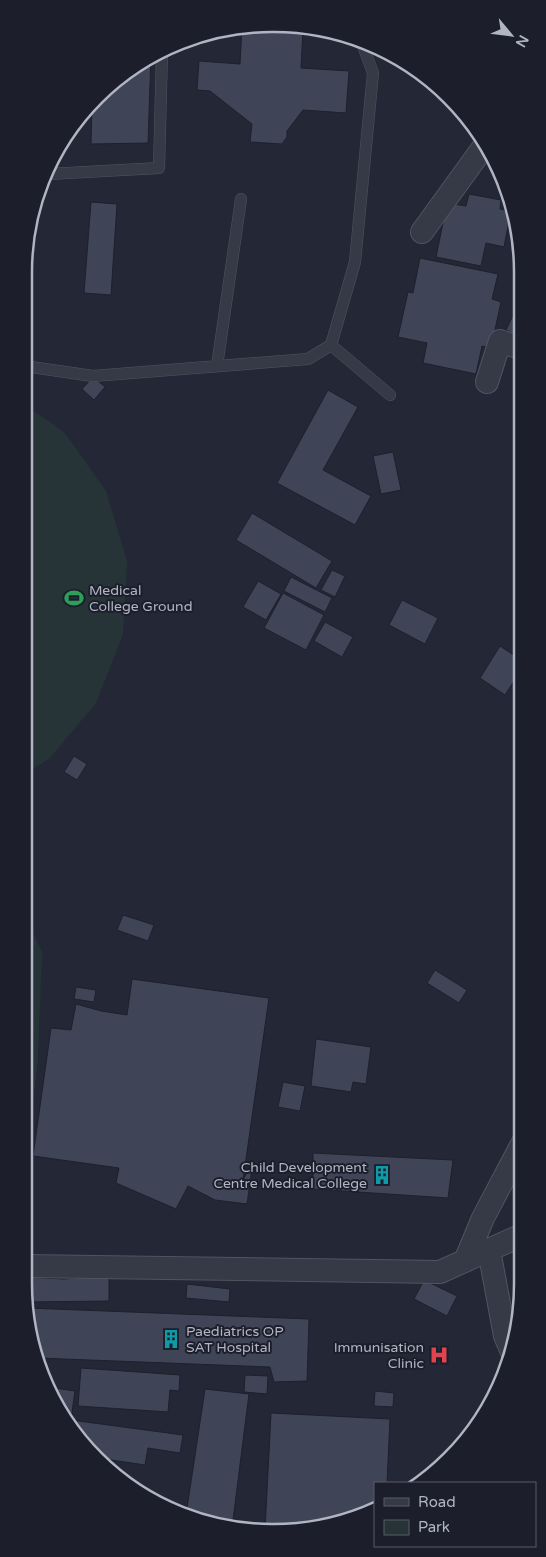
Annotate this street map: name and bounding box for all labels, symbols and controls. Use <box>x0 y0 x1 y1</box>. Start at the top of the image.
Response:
north arrow <box>486 10 536 60</box>
text: N <box>512 32 532 50</box>
place label: Medical College Ground <box>89 582 192 615</box>
sports icon: Medical College Ground <box>63 587 85 609</box>
place label: Child Development Centre Medical College <box>213 1159 368 1192</box>
building icon: Child Development Centre Medical College <box>371 1164 393 1186</box>
place label: Paediatrics OP SAT Hospital <box>186 1323 284 1356</box>
building icon: Paediatrics OP SAT Hospital <box>160 1328 182 1350</box>
place label: Immunisation Clinic <box>334 1339 424 1372</box>
hospital icon: Immunisation Clinic <box>428 1344 450 1366</box>
legend <box>374 1482 536 1547</box>
text: Road <box>418 1493 456 1511</box>
text: Park <box>418 1518 450 1536</box>

